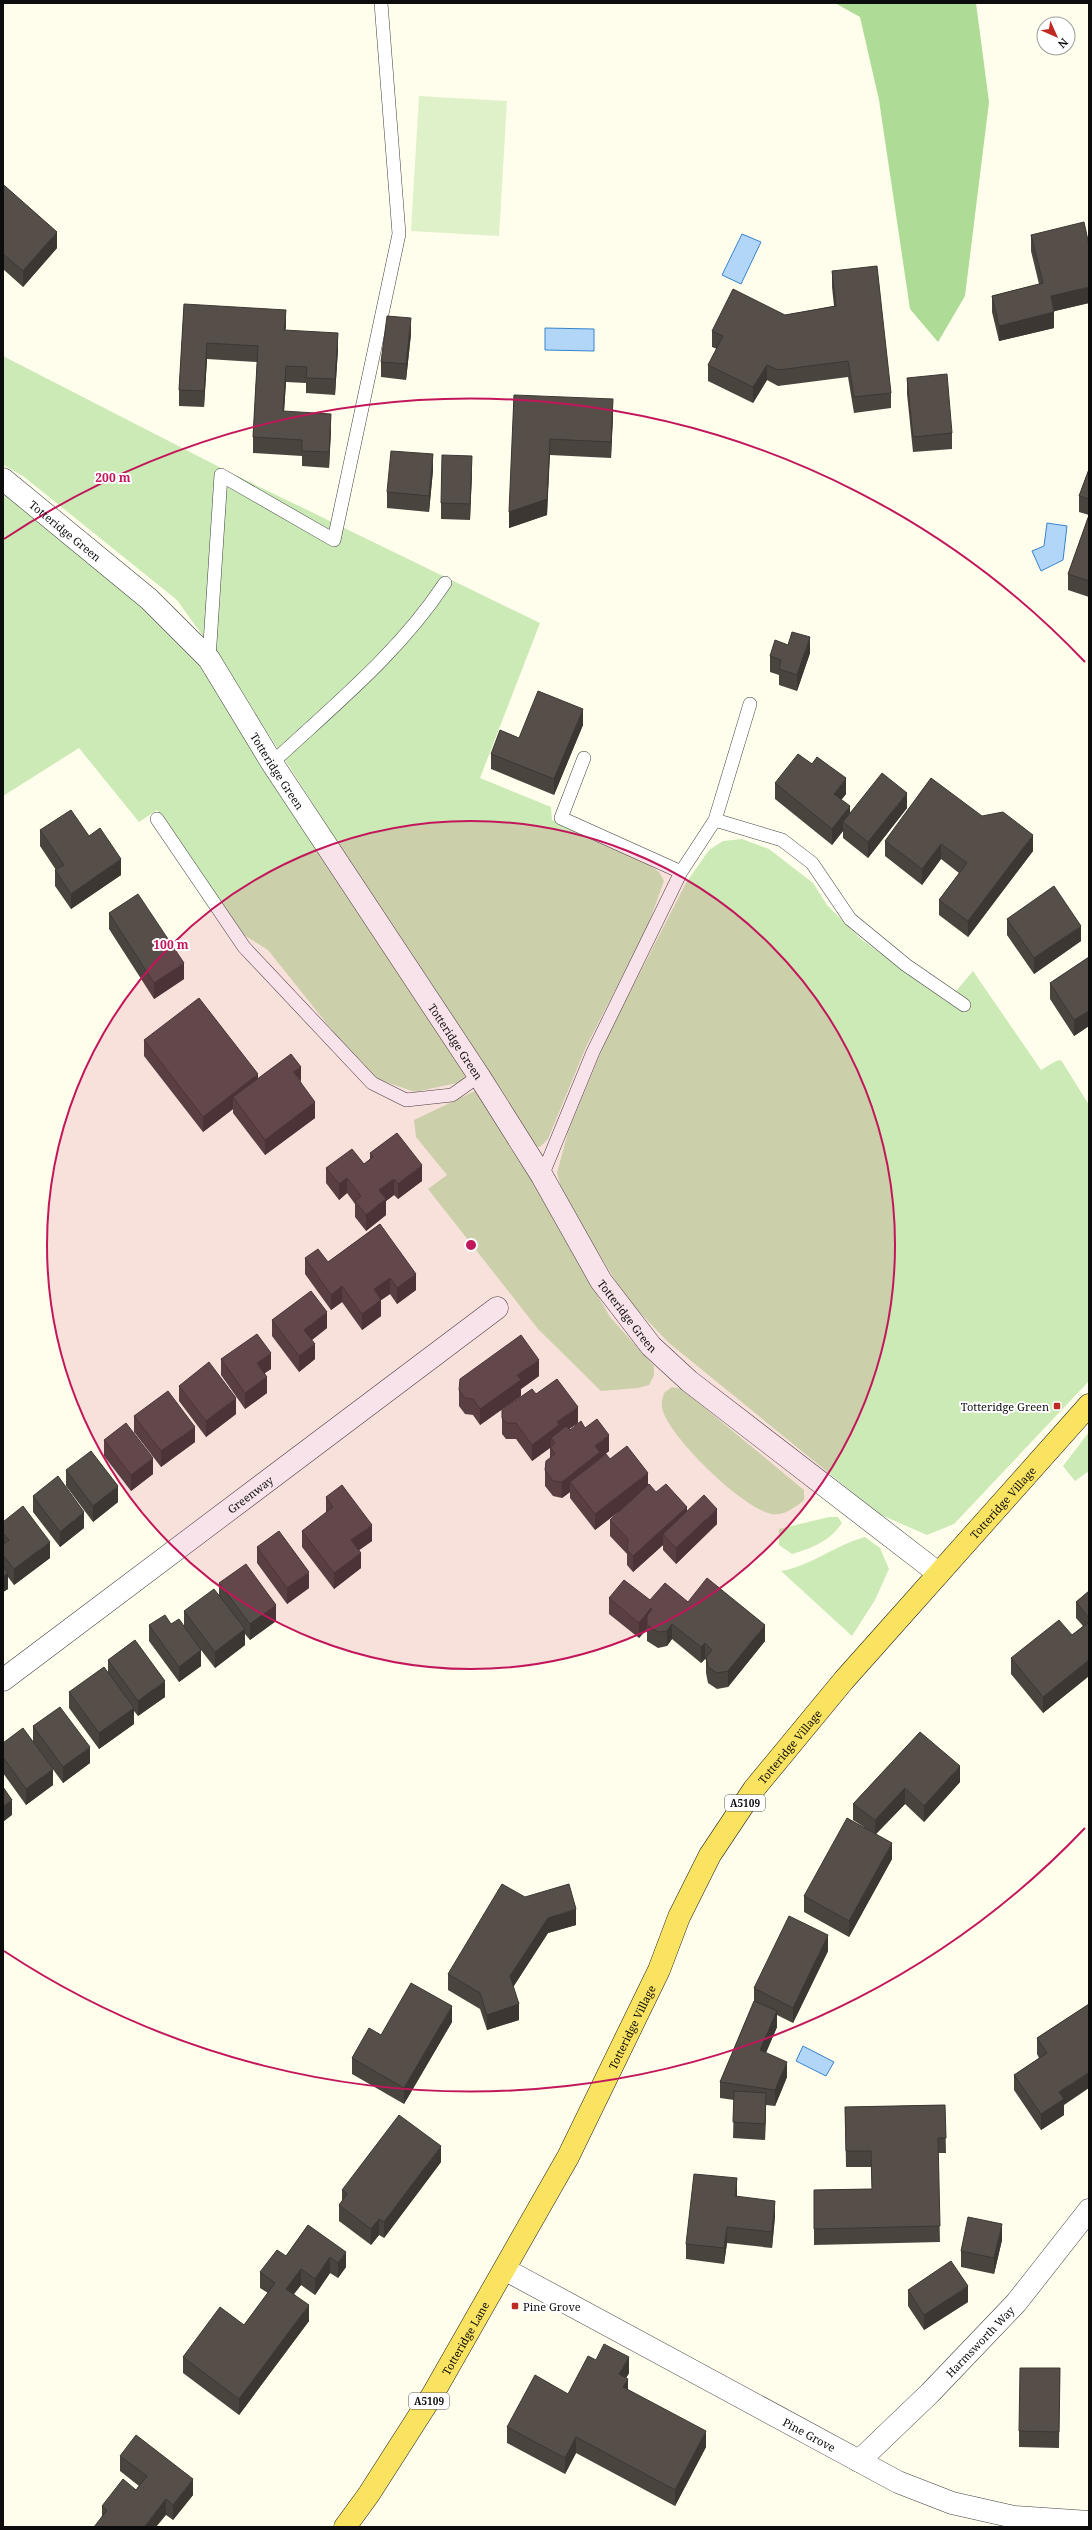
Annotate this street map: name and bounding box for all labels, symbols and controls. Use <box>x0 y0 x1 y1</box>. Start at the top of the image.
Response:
north arrow <box>1036 16 1076 56</box>
text: N <box>1055 35 1072 52</box>
text: 200 m <box>95 469 131 486</box>
street label: Totteridge Green <box>27 497 104 564</box>
street label: Totteridge Green <box>248 730 308 812</box>
text: 100 m <box>153 936 189 953</box>
street label: Totteridge Green <box>425 1000 487 1082</box>
centre of rings <box>464 1238 478 1252</box>
street label: Totteridge Green <box>595 1276 660 1355</box>
place label: Totteridge Green <box>961 1399 1049 1414</box>
marker: Totteridge Green <box>1052 1401 1062 1411</box>
street label: Totteridge Village <box>966 1463 1039 1542</box>
street label: Greenway <box>224 1472 276 1516</box>
street label: Totteridge Village <box>754 1706 825 1787</box>
road number: A5109 <box>725 1795 765 1811</box>
street label: Totteridge Village <box>604 1982 658 2072</box>
street label: Totteridge Lane <box>438 2298 492 2378</box>
place label: Pine Grove <box>523 2299 581 2314</box>
marker: Pine Grove <box>510 2301 520 2311</box>
street label: Harmsworth Way <box>942 2302 1018 2380</box>
road number: A5109 <box>409 2393 449 2409</box>
street label: Pine Grove <box>781 2414 839 2454</box>

